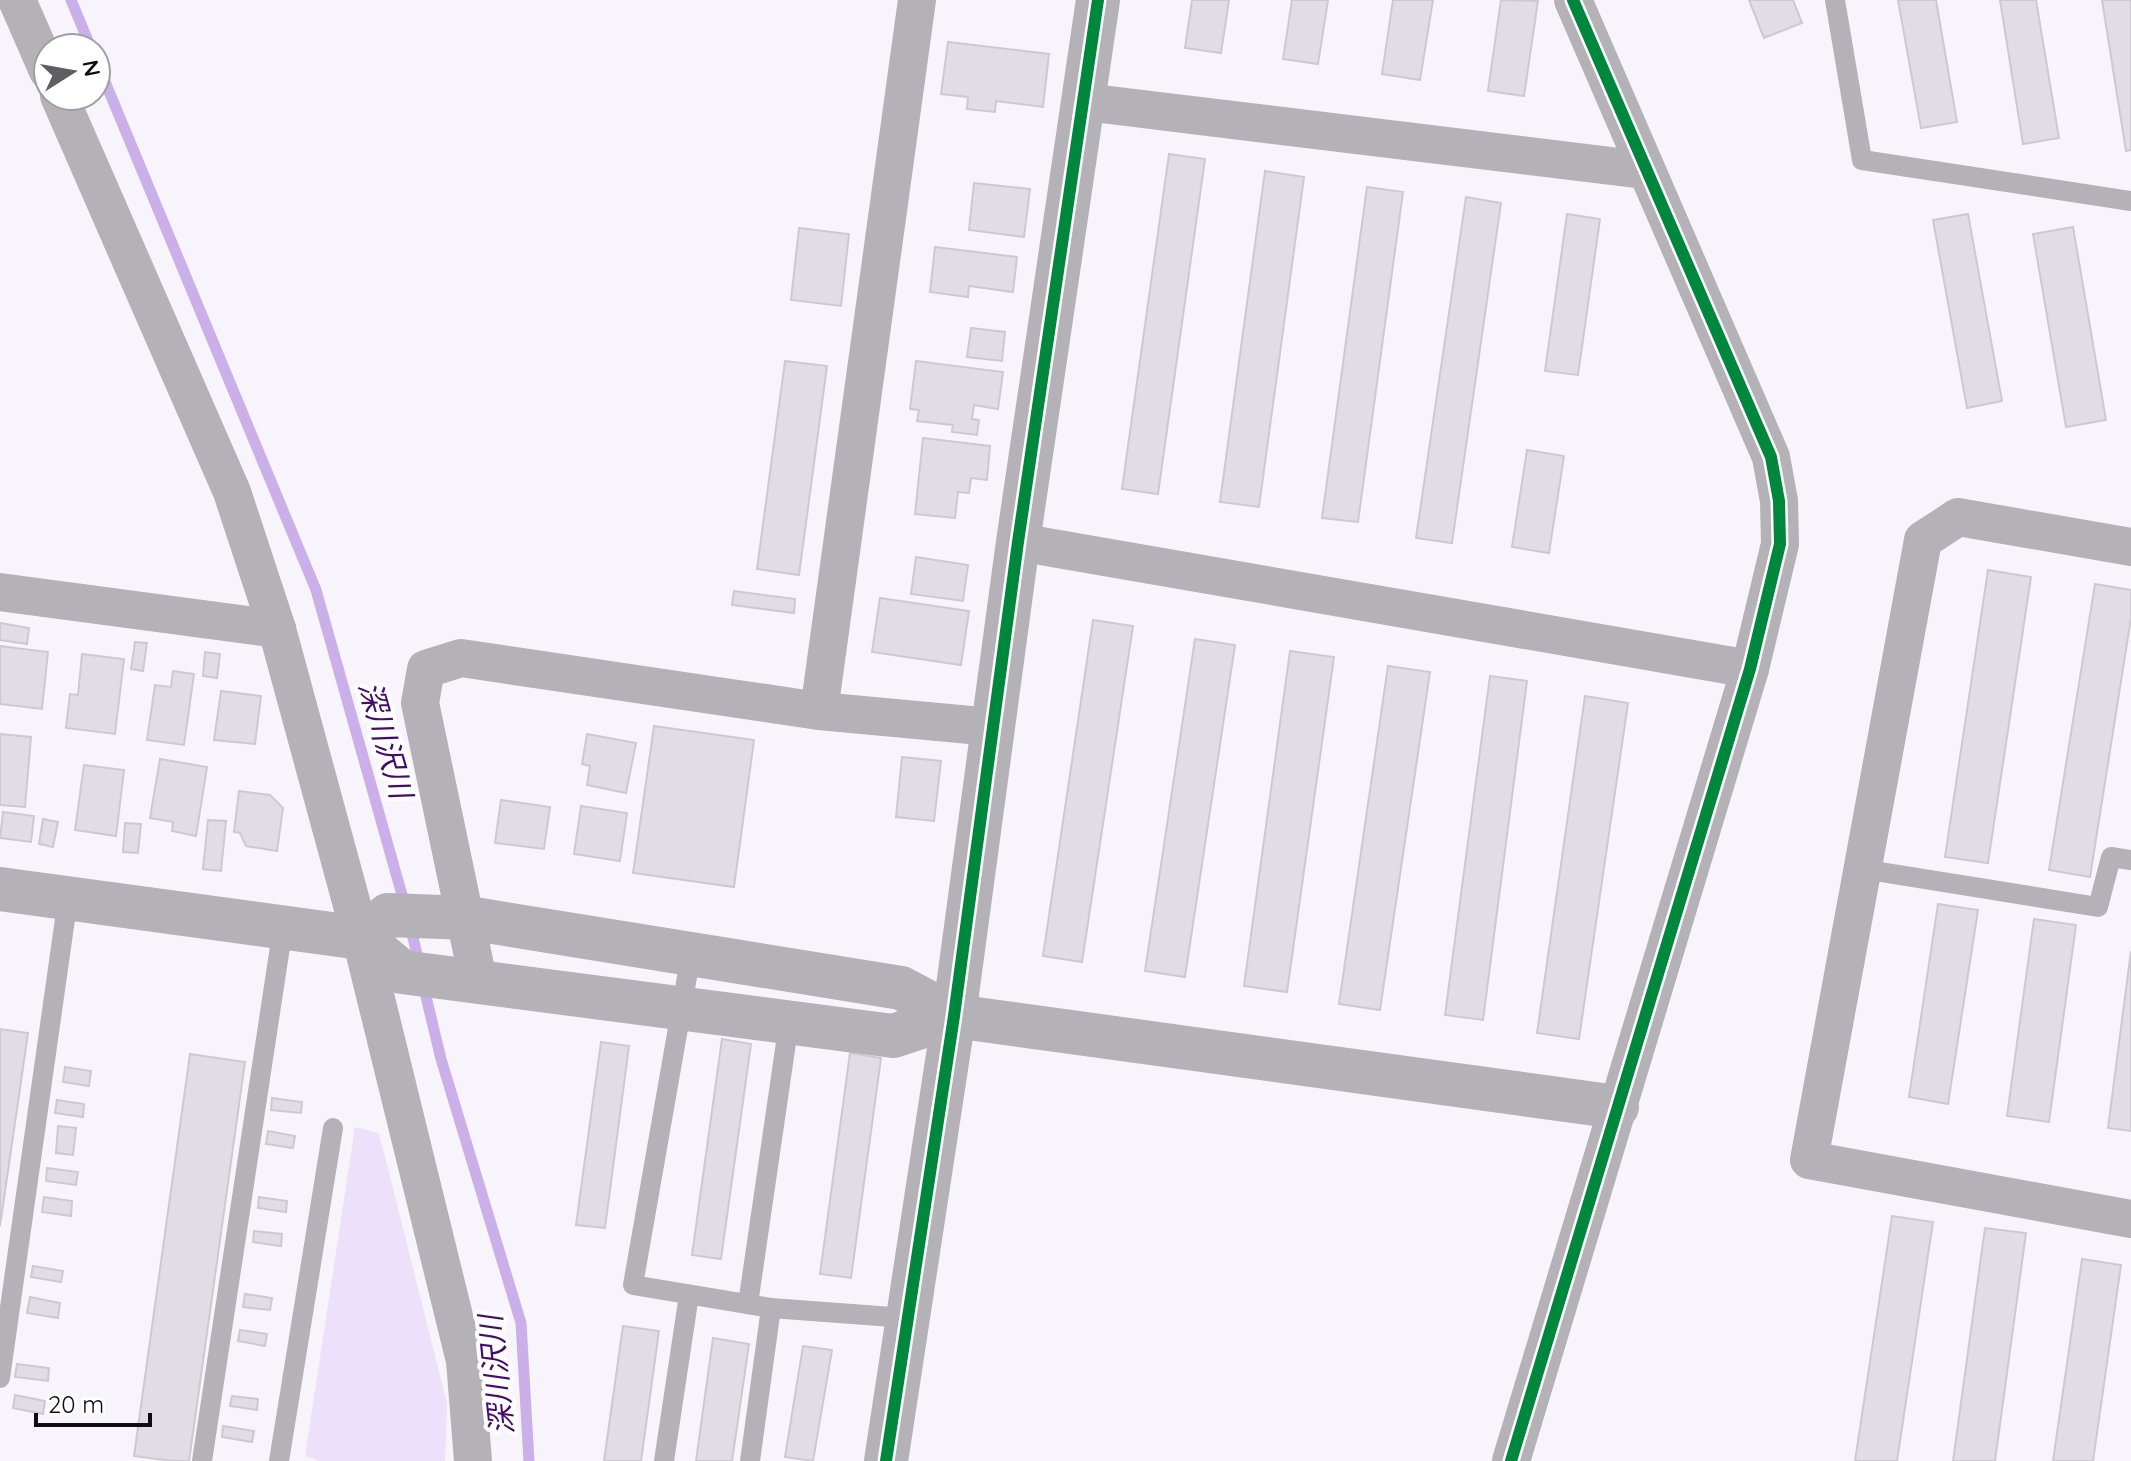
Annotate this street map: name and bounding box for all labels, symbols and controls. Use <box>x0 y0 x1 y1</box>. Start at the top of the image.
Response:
north arrow <box>32 32 112 112</box>
text: N <box>76 58 107 79</box>
water label: 深川沢川 <box>351 677 422 806</box>
water label: 深川沢川 <box>471 1310 521 1437</box>
scale bar <box>36 1377 150 1427</box>
text: 20 m <box>48 1389 104 1419</box>

